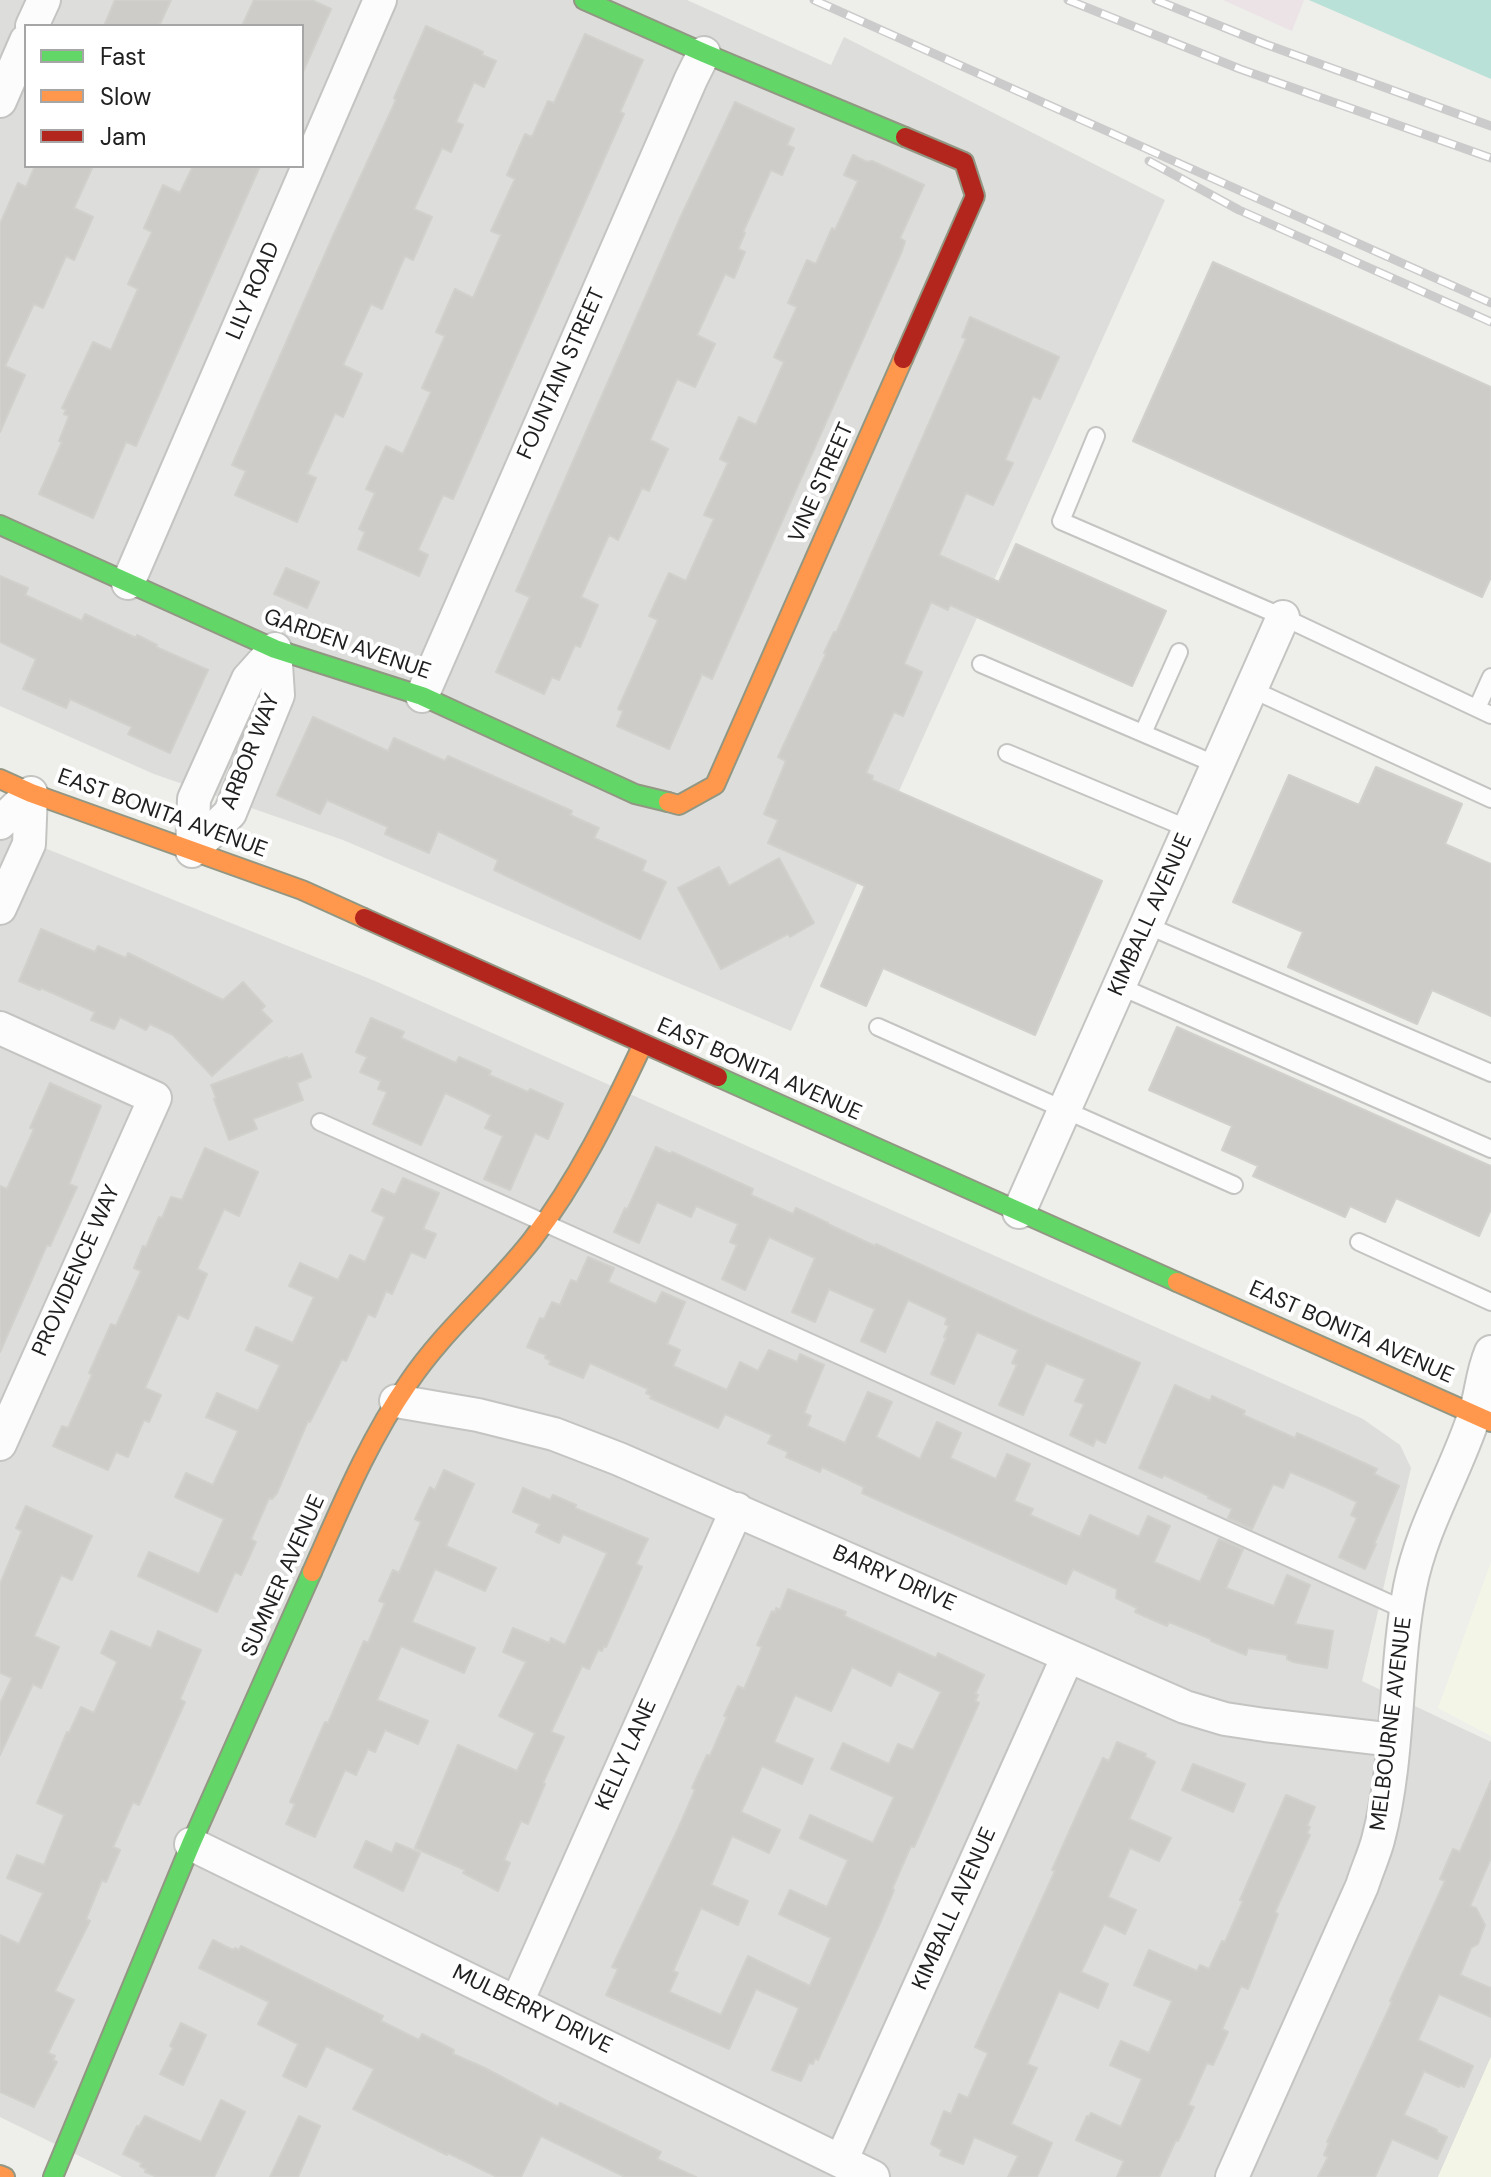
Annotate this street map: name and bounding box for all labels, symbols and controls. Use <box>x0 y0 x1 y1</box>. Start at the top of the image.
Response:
legend <box>24 24 304 168</box>
text: Fast <box>100 41 146 72</box>
text: Slow <box>100 81 151 112</box>
text: Jam <box>100 121 146 152</box>
street label: LILY ROAD <box>222 238 286 344</box>
street label: FOUNTAIN STREET <box>512 284 612 464</box>
street label: VINE STREET <box>784 419 860 547</box>
street label: GARDEN AVENUE <box>260 604 434 686</box>
street label: ARBOR WAY <box>216 690 286 814</box>
street label: EAST BONITA AVENUE <box>54 764 270 864</box>
street label: KIMBALL AVENUE <box>1103 830 1199 1000</box>
street label: EAST BONITA AVENUE <box>653 1013 865 1127</box>
street label: PROVIDENCE WAY <box>27 1181 127 1361</box>
street label: EAST BONITA AVENUE <box>1245 1276 1457 1390</box>
street label: SUMNER AVENUE <box>237 1491 331 1661</box>
street label: BARRY DRIVE <box>828 1540 960 1618</box>
street label: MELBOURNE AVENUE <box>1366 1615 1418 1833</box>
street label: KELLY LANE <box>591 1695 663 1815</box>
street label: KIMBALL AVENUE <box>907 1824 1003 1994</box>
street label: MULBERRY DRIVE <box>448 1960 616 2060</box>

